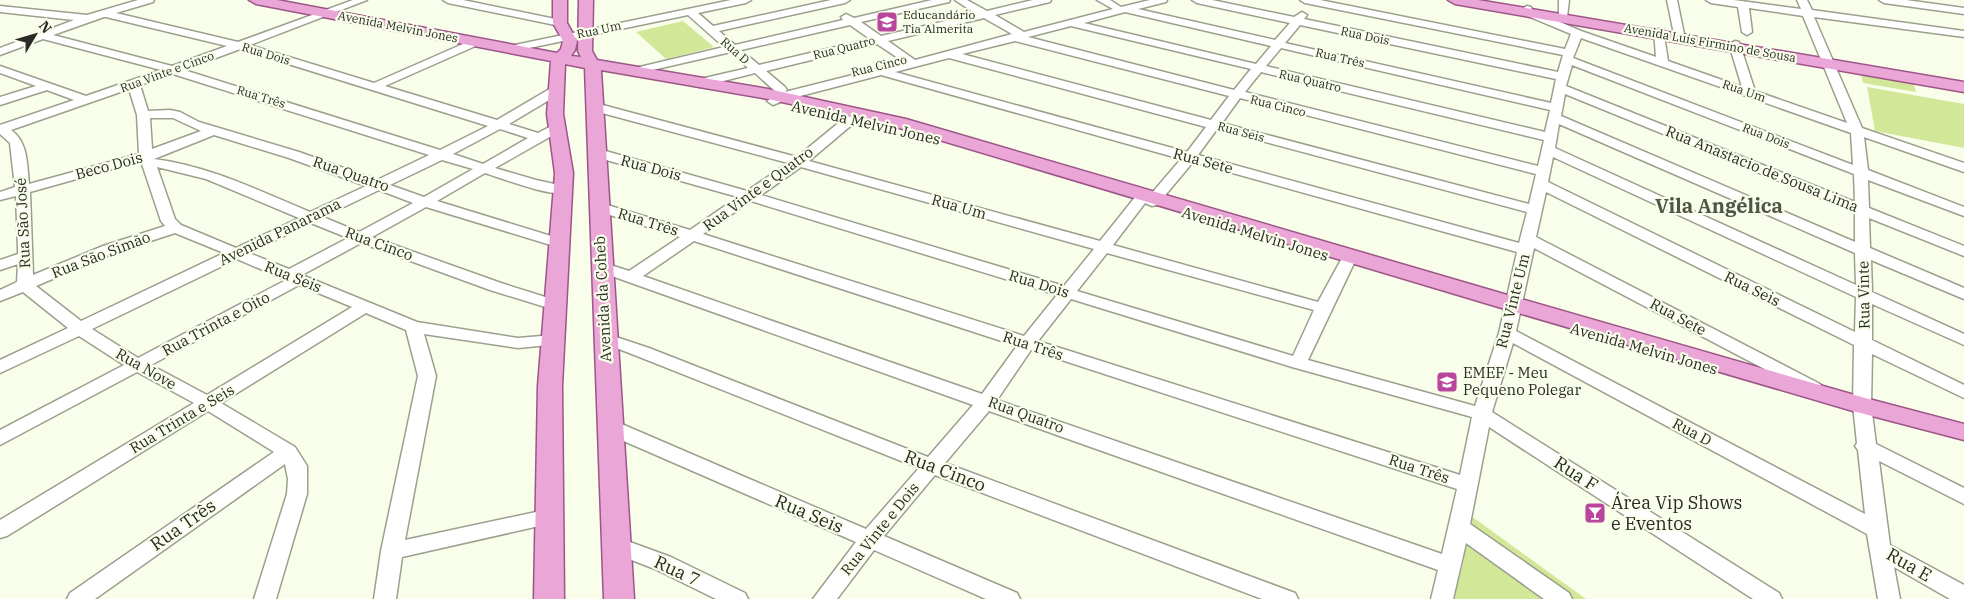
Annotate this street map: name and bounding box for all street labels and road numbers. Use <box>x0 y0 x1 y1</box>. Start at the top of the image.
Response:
street label: Avenida Melvin Jones <box>337 8 460 46</box>
street label: Rua Um <box>575 17 623 42</box>
street label: Avenida Luís Firmino de Sousa <box>1623 20 1798 65</box>
street label: Rua Dois <box>1339 23 1391 48</box>
street label: Rua Quatro <box>811 32 877 62</box>
street label: Rua D <box>718 34 753 67</box>
street label: Rua Dois <box>240 39 292 68</box>
street label: Rua Três <box>1314 45 1366 70</box>
street label: Rua Vinte e Cinco <box>118 48 216 95</box>
street label: Rua Cinco <box>849 51 908 80</box>
street label: Rua Quatro <box>1277 66 1343 95</box>
street label: Rua Um <box>1720 76 1768 105</box>
street label: Rua Três <box>235 82 287 111</box>
street label: Rua Cinco <box>1249 91 1308 120</box>
street label: Avenida Melvin Jones <box>790 96 943 149</box>
street label: Rua Seis <box>1216 118 1266 145</box>
street label: Rua Dois <box>1740 120 1792 151</box>
street label: Rua Anastacio de Sousa Lima <box>1663 121 1861 216</box>
street label: Rua Vinte e Quatro <box>699 142 817 235</box>
street label: Rua Sete <box>1171 143 1235 178</box>
street label: Beco Dois <box>73 147 145 184</box>
street label: Rua Dois <box>619 150 684 185</box>
street label: Rua Quatro <box>311 152 392 195</box>
street label: Rua São José <box>11 177 34 269</box>
street label: Rua Um <box>929 190 989 223</box>
street label: Avenida Panarama <box>216 194 344 269</box>
street label: Avenida Melvin Jones <box>1179 202 1331 265</box>
street label: Rua Três <box>615 203 681 240</box>
street label: Rua Cinco <box>343 222 416 265</box>
street label: Rua São Simão <box>49 227 153 282</box>
street label: Avenida da Coheb <box>590 236 615 362</box>
street label: Rua Vinte Um <box>1492 251 1533 350</box>
street label: Rua Seis <box>262 257 325 297</box>
street label: Rua Vinte <box>1853 261 1874 329</box>
street label: Rua Dois <box>1007 265 1072 302</box>
street label: Rua Seis <box>1721 267 1783 310</box>
street label: Rua Trinta e Oito <box>159 287 273 360</box>
street label: Rua Sete <box>1647 294 1710 339</box>
street label: Avenida Melvin Jones <box>1568 318 1720 379</box>
street label: Rua Três <box>1000 327 1066 364</box>
street label: Rua Nove <box>113 344 180 393</box>
street label: Rua Trinta e Seis <box>126 380 238 457</box>
street label: Rua Quatro <box>986 392 1067 437</box>
street label: Rua D <box>1669 413 1715 450</box>
street label: Rua Cinco <box>901 445 989 497</box>
street label: Rua Três <box>1386 450 1452 487</box>
street label: Rua F <box>1550 451 1603 496</box>
street label: Rua Vinte e Dois <box>836 478 923 579</box>
street label: Rua Seis <box>772 489 847 538</box>
street label: Rua Três <box>145 494 220 556</box>
street label: Rua E <box>1882 542 1936 587</box>
street label: Rua 7 <box>651 550 704 591</box>

